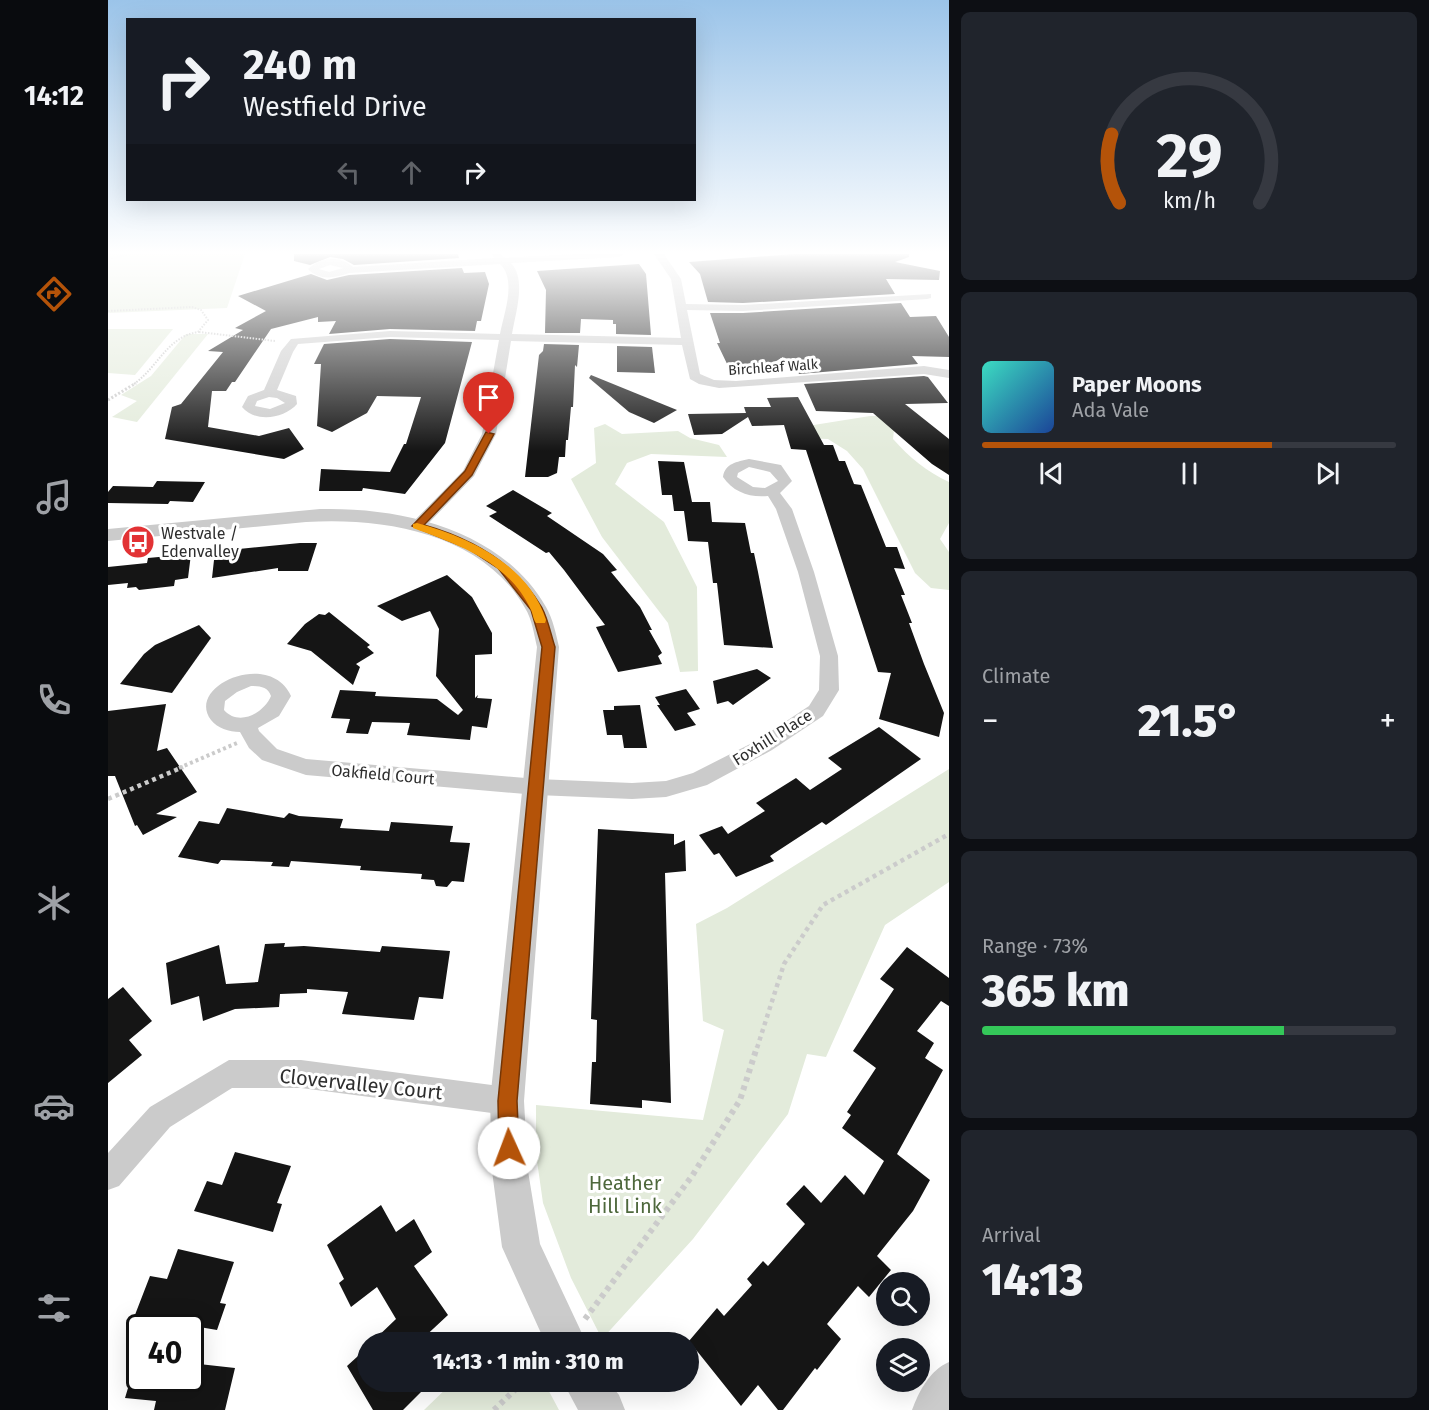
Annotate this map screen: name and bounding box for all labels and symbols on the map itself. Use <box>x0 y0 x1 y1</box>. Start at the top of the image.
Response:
street label: Birchleaf Walk <box>728 356 819 379</box>
pin <box>463 372 514 434</box>
bus stop icon: Westvale / Edenvalley <box>120 524 156 560</box>
place label: Westvale / Edenvalley <box>161 524 239 561</box>
street label: Foxhill Place <box>729 705 816 769</box>
street label: Oakfield Court <box>331 761 435 788</box>
street label: Clovervalley Court <box>278 1064 444 1105</box>
position arrow <box>477 1116 541 1180</box>
park label: Heather Hill Link <box>588 1171 663 1218</box>
speed limit sign: 40 <box>126 1314 204 1392</box>

